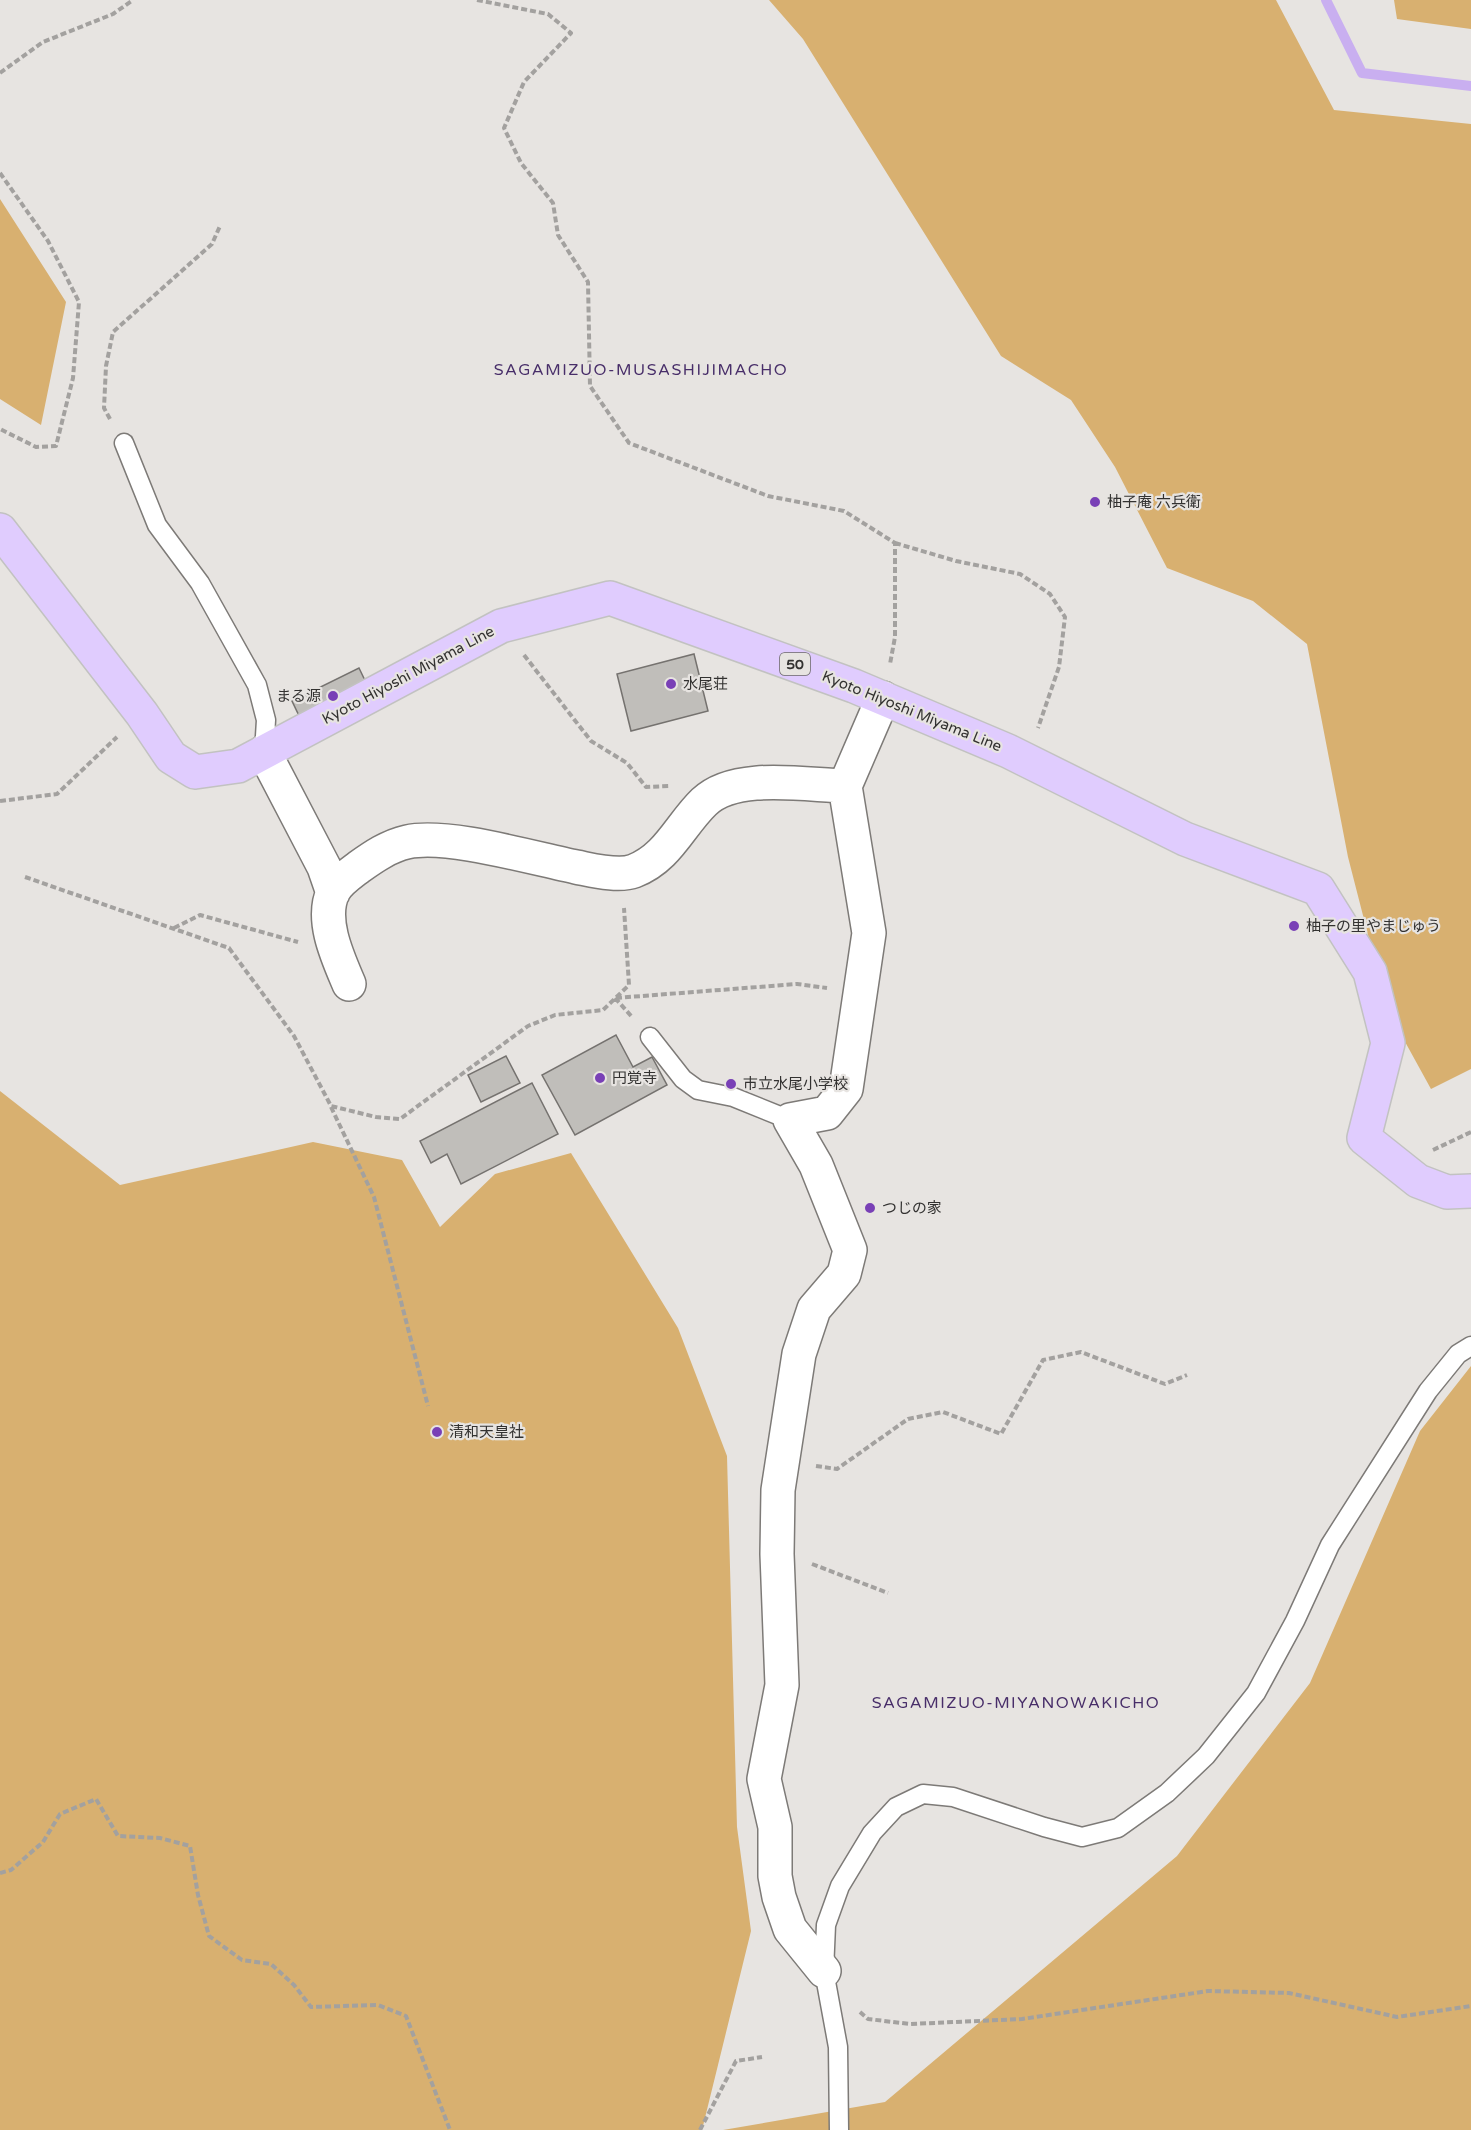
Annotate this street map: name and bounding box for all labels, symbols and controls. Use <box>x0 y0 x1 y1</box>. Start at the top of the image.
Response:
district label: SAGAMIZUO-MUSASHIJIMACHO <box>494 360 788 380</box>
place label: 柚子庵 六兵衛 <box>1107 493 1201 511</box>
marker: 柚子庵 六兵衛 <box>1088 495 1102 509</box>
street label: Kyoto Hiyoshi Miyama Line <box>319 622 497 728</box>
road number: 50 <box>780 653 810 675</box>
street label: Kyoto Hiyoshi Miyama Line <box>820 667 1004 755</box>
place label: 水尾荘 <box>683 675 728 693</box>
marker: 水尾荘 <box>664 677 678 691</box>
place label: まる源 <box>276 687 321 705</box>
marker: まる源 <box>326 689 340 703</box>
place label: 柚子の里やまじゅう <box>1306 917 1441 935</box>
marker: 柚子の里やまじゅう <box>1287 919 1301 933</box>
place label: 円覚寺 <box>612 1069 657 1087</box>
marker: 円覚寺 <box>593 1071 607 1085</box>
place label: 市立水尾小学校 <box>743 1075 848 1093</box>
marker: 市立水尾小学校 <box>724 1077 738 1091</box>
place label: つじの家 <box>882 1199 942 1217</box>
marker: つじの家 <box>863 1201 877 1215</box>
place label: 清和天皇社 <box>449 1423 524 1441</box>
marker: 清和天皇社 <box>430 1425 444 1439</box>
district label: SAGAMIZUO-MIYANOWAKICHO <box>872 1693 1160 1713</box>

